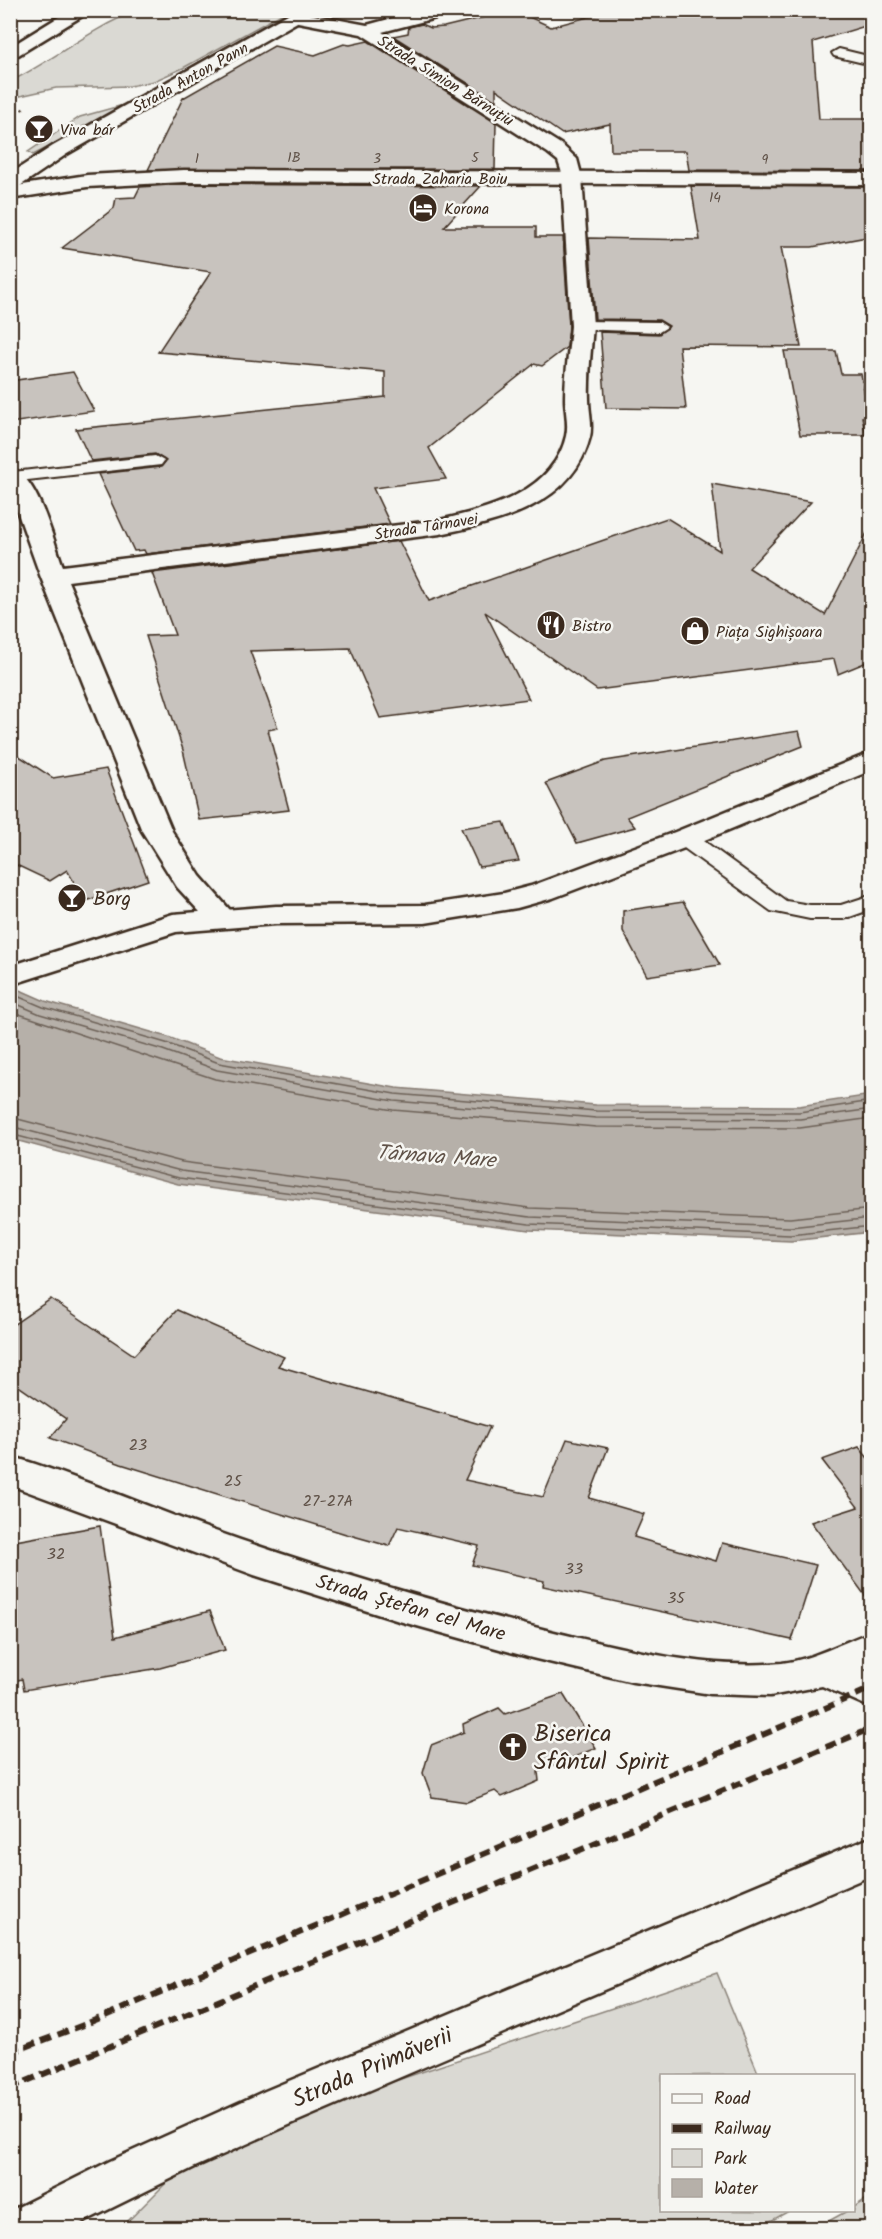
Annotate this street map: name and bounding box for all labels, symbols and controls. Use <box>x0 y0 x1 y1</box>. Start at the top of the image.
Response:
street label: Strada Simion Bărnuțiu <box>372 29 519 134</box>
street label: Strada Anton Pann <box>128 36 253 121</box>
bar icon: Viva bár <box>23 113 55 145</box>
place label: Viva bár <box>60 118 116 143</box>
house number: 1B <box>287 147 301 169</box>
house number: 5 <box>471 147 480 169</box>
house number: 1 <box>195 148 199 170</box>
house number: 3 <box>373 148 381 170</box>
house number: 9 <box>762 149 769 171</box>
street label: Strada Zaharia Boiu <box>373 167 508 192</box>
house number: 14 <box>709 187 721 209</box>
hotel icon: Korona <box>407 192 439 224</box>
place label: Korona <box>444 197 489 222</box>
street label: Strada Târnavei <box>373 507 481 548</box>
restaurant icon: Bistro <box>535 609 567 641</box>
place label: Bistro <box>572 614 612 639</box>
shop icon: Piața Sighișoara <box>679 615 711 647</box>
place label: Piața Sighișoara <box>716 620 822 645</box>
bar icon: Borg <box>56 882 88 914</box>
place label: Borg <box>93 884 131 916</box>
water label: Târnava Mare <box>375 1137 499 1178</box>
house number: 23 <box>129 1433 147 1458</box>
house number: 25 <box>224 1469 243 1494</box>
house number: 27-27A <box>303 1489 353 1514</box>
house number: 32 <box>47 1542 65 1567</box>
house number: 33 <box>565 1557 583 1582</box>
street label: Strada Ștefan cel Mare <box>312 1566 509 1651</box>
house number: 35 <box>667 1586 686 1611</box>
place label: Biserica Sfântul Spirit <box>534 1715 670 1782</box>
church icon: Biserica Sfântul Spirit <box>497 1731 529 1763</box>
street label: Strada Primăverii <box>286 2016 460 2120</box>
legend <box>660 2074 855 2212</box>
text: Road <box>714 2085 751 2114</box>
text: Railway <box>714 2115 771 2144</box>
text: Park <box>714 2145 747 2174</box>
text: Water <box>714 2175 759 2204</box>

